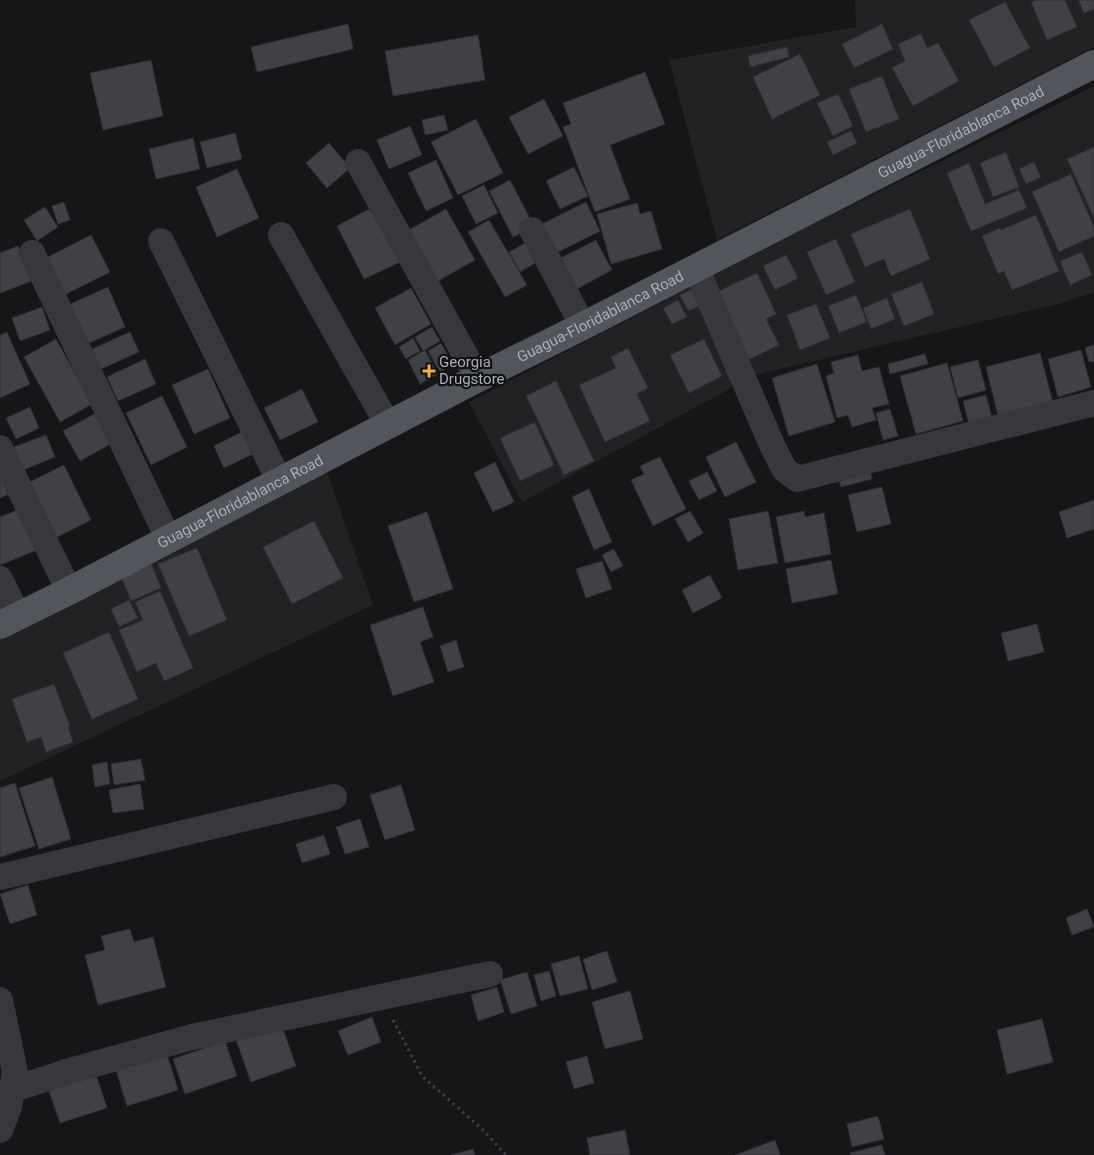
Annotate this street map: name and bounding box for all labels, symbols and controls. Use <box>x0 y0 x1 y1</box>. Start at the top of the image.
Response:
street label: Guagua-Floridablanca Road <box>875 82 1047 182</box>
street label: Guagua-Floridablanca Road <box>514 267 687 366</box>
place label: Georgia Drugstore <box>439 353 505 388</box>
marker: Georgia Drugstore <box>423 365 435 377</box>
street label: Guagua-Floridablanca Road <box>154 451 326 552</box>

